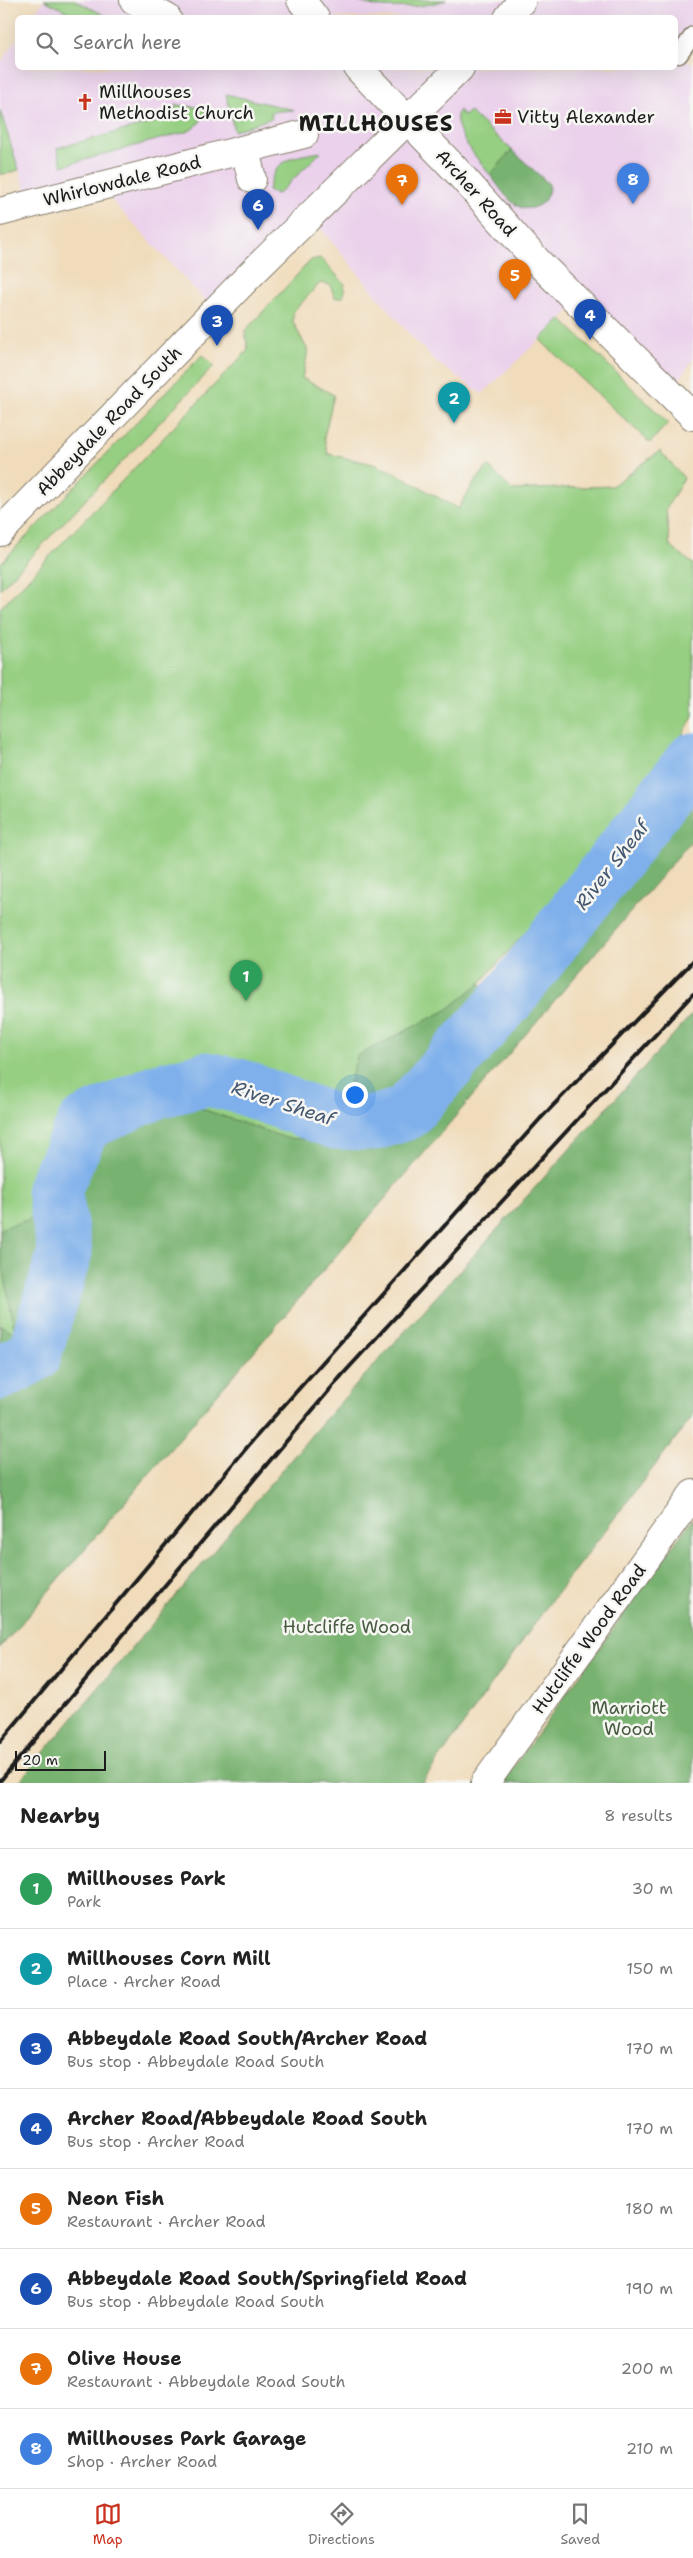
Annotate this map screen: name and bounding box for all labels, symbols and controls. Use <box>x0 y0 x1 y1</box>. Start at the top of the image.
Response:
search box <box>15 15 678 70</box>
icon: search <box>33 29 61 57</box>
text: Search here <box>73 30 182 55</box>
place label: Millhouses Methodist Church <box>99 80 254 125</box>
church icon: Millhouses Methodist Church <box>75 92 95 112</box>
place label: Vitty Alexander <box>517 105 655 129</box>
office icon: Vitty Alexander <box>493 107 513 127</box>
district label: MILLHOUSES <box>299 109 453 138</box>
street label: Archer Road <box>430 144 522 242</box>
street label: Whirlowdale Road <box>41 150 203 212</box>
pin: 8 <box>617 163 649 204</box>
pin: 7 <box>386 164 418 205</box>
pin: 6 <box>242 189 274 230</box>
pin: 5 <box>499 259 531 300</box>
pin: 4 <box>574 299 606 340</box>
pin: 3 <box>201 305 233 346</box>
street label: Abbeydale Road South <box>31 341 187 501</box>
pin: 2 <box>438 382 470 423</box>
water label: River Sheaf <box>569 813 657 915</box>
pin: 1 <box>230 960 262 1001</box>
water label: River Sheaf <box>229 1075 340 1132</box>
your location <box>342 1082 368 1108</box>
street label: Hutcliffe Wood Road <box>526 1559 652 1719</box>
park label: Hutcliffe Wood <box>283 1615 411 1639</box>
park label: Marriott Wood <box>591 1696 667 1741</box>
scale bar <box>15 1748 106 1771</box>
text: 20 m <box>22 1751 58 1769</box>
text: Nearby <box>20 1802 100 1830</box>
text: 8 results <box>604 1805 673 1826</box>
text: Millhouses Park <box>67 1866 226 1891</box>
text: 1 <box>32 1878 40 1899</box>
text: 30 m <box>632 1878 673 1899</box>
text: Park <box>67 1891 101 1912</box>
text: Millhouses Corn Mill <box>67 1946 271 1971</box>
text: 2 <box>30 1958 42 1979</box>
text: 150 m <box>626 1958 673 1979</box>
text: Place · Archer Road <box>67 1971 221 1992</box>
text: Abbeydale Road South/Archer Road <box>67 2026 427 2051</box>
text: 3 <box>30 2038 42 2059</box>
text: 170 m <box>626 2038 673 2059</box>
text: Bus stop · Abbeydale Road South <box>67 2051 325 2072</box>
text: Archer Road/Abbeydale Road South <box>67 2106 427 2131</box>
text: 4 <box>30 2118 42 2139</box>
text: 170 m <box>626 2118 673 2139</box>
text: Bus stop · Archer Road <box>67 2131 245 2152</box>
text: Neon Fish <box>67 2186 164 2211</box>
text: 5 <box>31 2198 41 2219</box>
text: 180 m <box>625 2198 673 2219</box>
text: Restaurant · Archer Road <box>67 2211 266 2232</box>
text: Abbeydale Road South/Springfield Road <box>67 2266 467 2291</box>
text: 6 <box>30 2278 42 2299</box>
text: 190 m <box>626 2278 673 2299</box>
text: Bus stop · Abbeydale Road South <box>67 2291 325 2312</box>
text: Olive House <box>67 2346 182 2371</box>
text: 7 <box>30 2358 42 2379</box>
text: 200 m <box>621 2358 673 2379</box>
text: Restaurant · Abbeydale Road South <box>67 2371 346 2392</box>
text: Millhouses Park Garage <box>67 2426 306 2451</box>
text: 8 <box>30 2438 42 2459</box>
text: 210 m <box>626 2438 673 2459</box>
text: Shop · Archer Road <box>67 2451 217 2472</box>
tab: Map <box>93 2500 123 2548</box>
tab: Directions <box>308 2500 375 2548</box>
tab: Saved <box>561 2500 600 2548</box>

